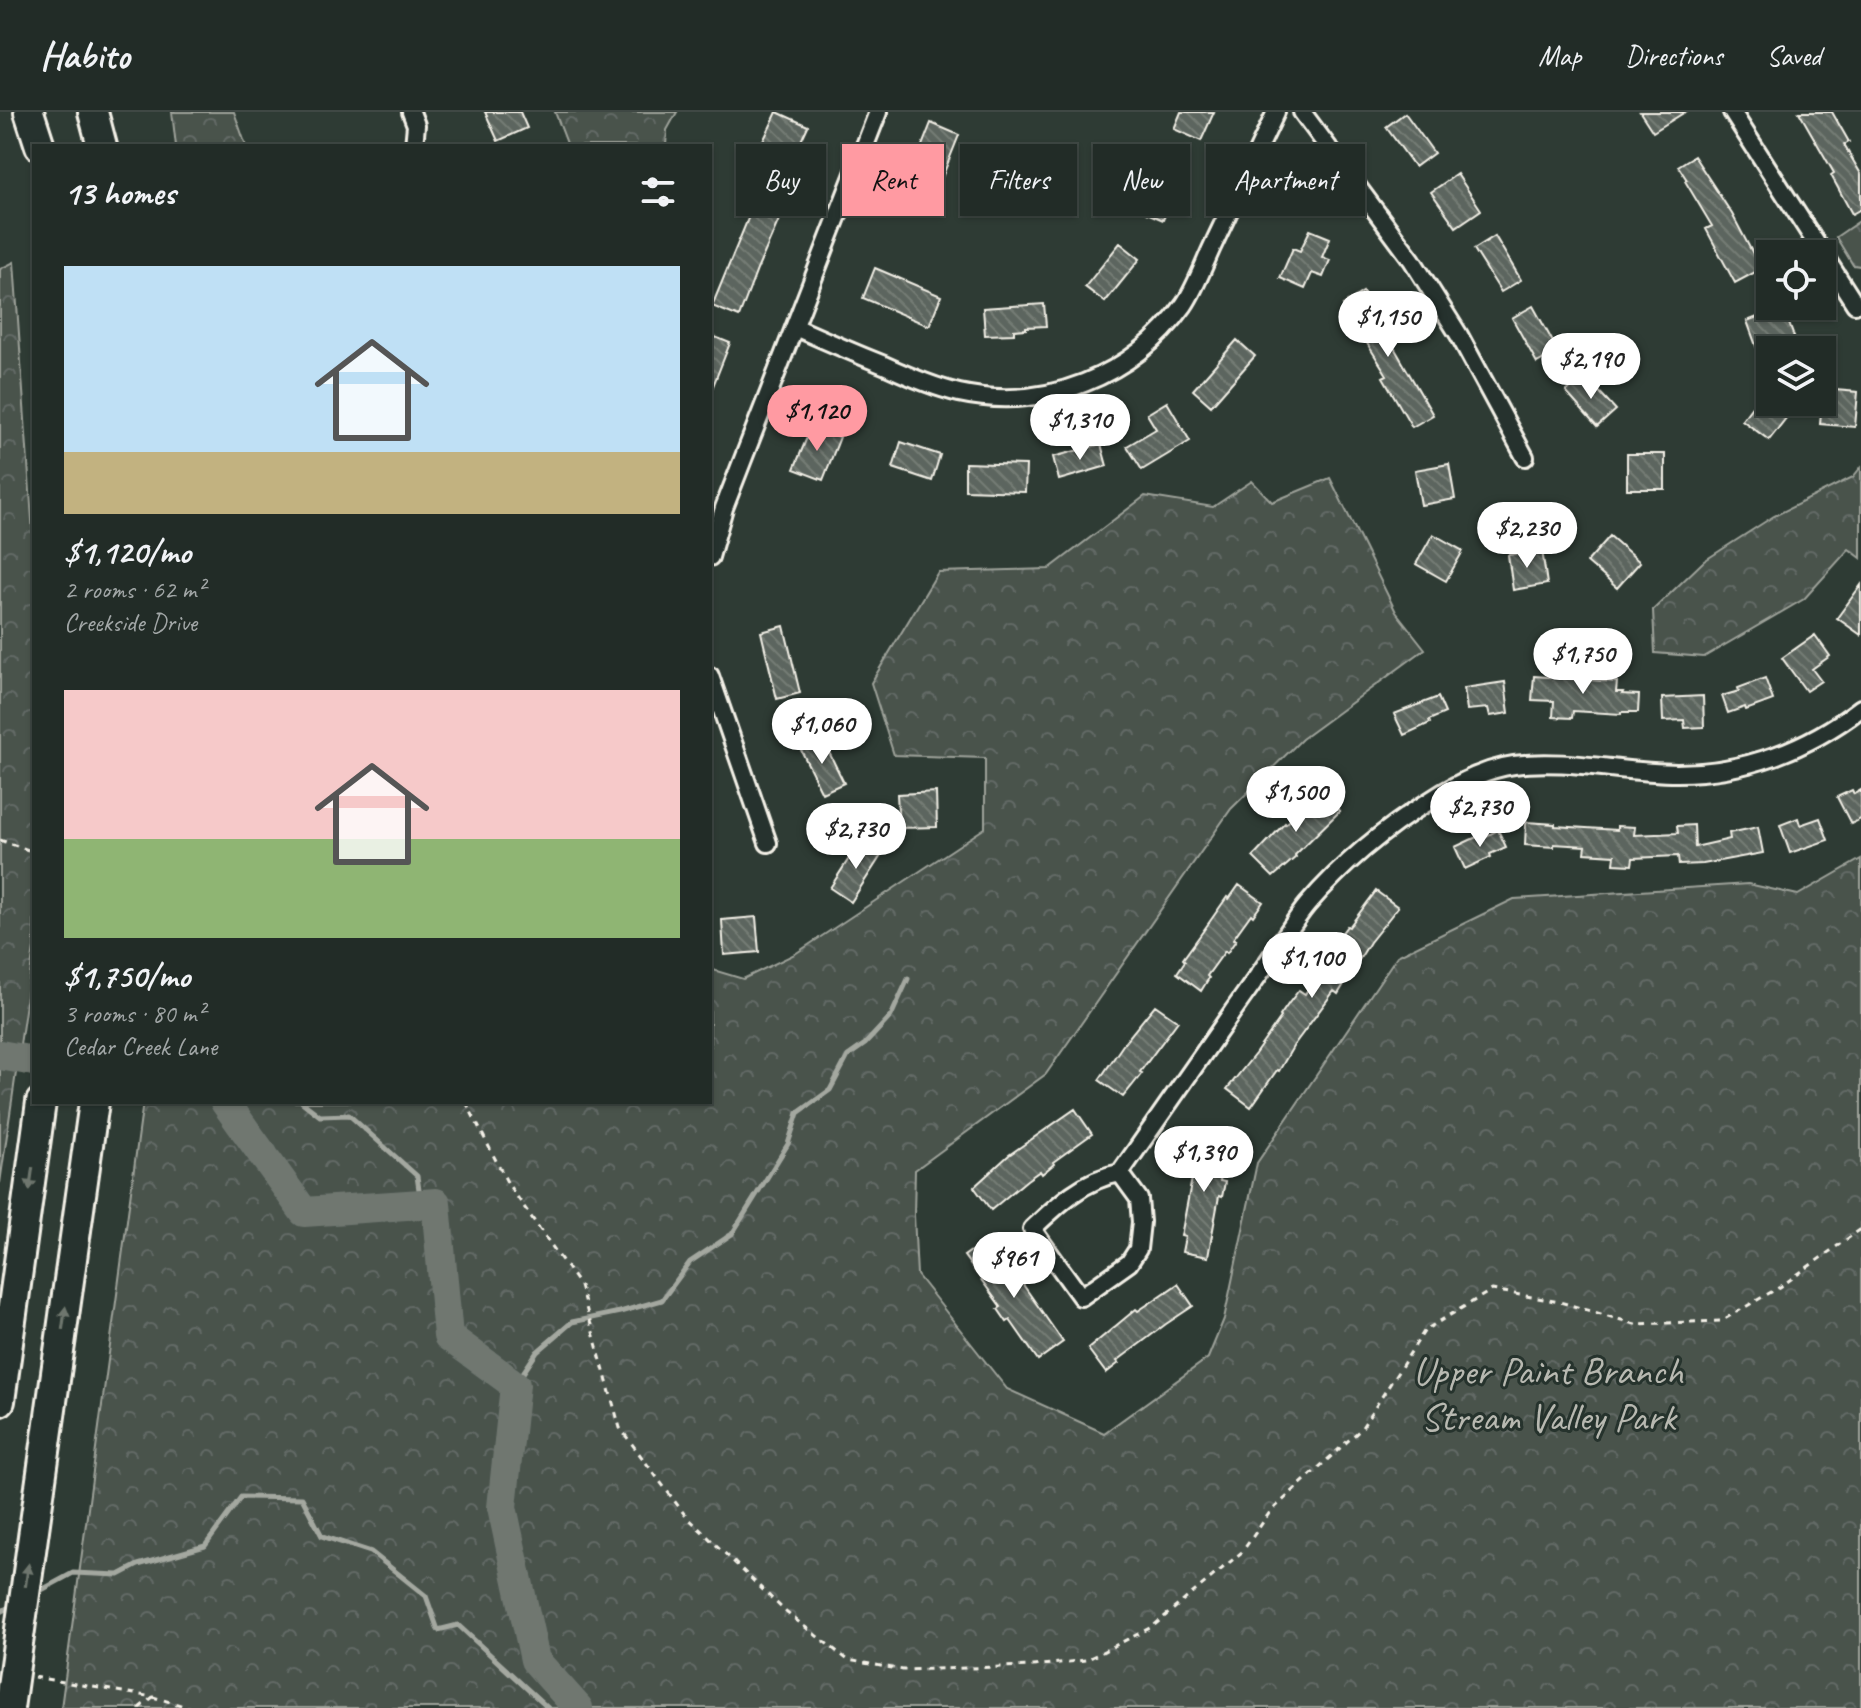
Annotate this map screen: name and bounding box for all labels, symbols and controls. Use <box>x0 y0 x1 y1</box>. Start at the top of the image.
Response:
text: Habito <box>40 32 129 79</box>
text: Map <box>1538 38 1581 73</box>
text: Directions <box>1625 38 1723 73</box>
text: Saved <box>1767 38 1821 73</box>
chip: Buy <box>736 144 826 216</box>
chip: Rent <box>842 144 944 216</box>
chip: Filters <box>960 144 1077 216</box>
chip: New <box>1093 144 1190 216</box>
chip: Apartment <box>1206 144 1365 216</box>
icon: filters <box>636 170 680 214</box>
text: 13 homes <box>64 171 175 214</box>
map controls <box>1756 240 1836 416</box>
button: locate <box>1756 240 1836 320</box>
pin: $1,150 <box>1323 291 1453 359</box>
text: $1,150 <box>1356 300 1420 333</box>
icon: home <box>300 318 444 462</box>
pin: $2,190 <box>1526 333 1656 401</box>
button: layers <box>1756 336 1836 416</box>
text: $2,190 <box>1559 342 1623 375</box>
pin: $1,120 <box>752 385 882 453</box>
text: $1,120 <box>785 394 849 427</box>
pin: $1,310 <box>1015 394 1145 462</box>
text: $1,310 <box>1048 403 1112 436</box>
pin: $2,230 <box>1462 502 1592 570</box>
text: $2,230 <box>1495 511 1559 544</box>
text: $1,120/mo <box>64 530 191 573</box>
text: 2 rooms · 62 m² <box>64 573 205 606</box>
text: Creekside Drive <box>64 606 197 639</box>
pin: $1,750 <box>1518 628 1648 696</box>
text: $1,750 <box>1551 637 1615 670</box>
pin: $1,060 <box>757 698 887 766</box>
text: $1,060 <box>790 707 854 740</box>
icon: home <box>300 742 444 886</box>
pin: $1,500 <box>1231 766 1361 834</box>
text: $1,500 <box>1264 775 1328 808</box>
pin: $2,730 <box>1415 781 1545 849</box>
text: $2,730 <box>1448 790 1512 823</box>
pin: $2,730 <box>791 803 921 871</box>
text: $2,730 <box>824 812 888 845</box>
pin: $1,100 <box>1247 932 1377 1000</box>
text: $1,100 <box>1280 941 1344 974</box>
text: $1,750/mo <box>64 954 190 997</box>
text: 3 rooms · 80 m² <box>64 997 205 1030</box>
text: Cedar Creek Lane <box>64 1030 217 1063</box>
pin: $1,390 <box>1139 1126 1269 1194</box>
text: $1,390 <box>1172 1135 1236 1168</box>
one-way arrow <box>24 1167 37 1192</box>
pin: $961 <box>967 1232 1061 1300</box>
text: $961 <box>990 1241 1038 1274</box>
one-way arrow <box>57 1305 70 1330</box>
park label: Upper Paint Branch Stream Valley Park <box>1413 1346 1684 1442</box>
one-way arrow <box>21 1562 34 1587</box>

